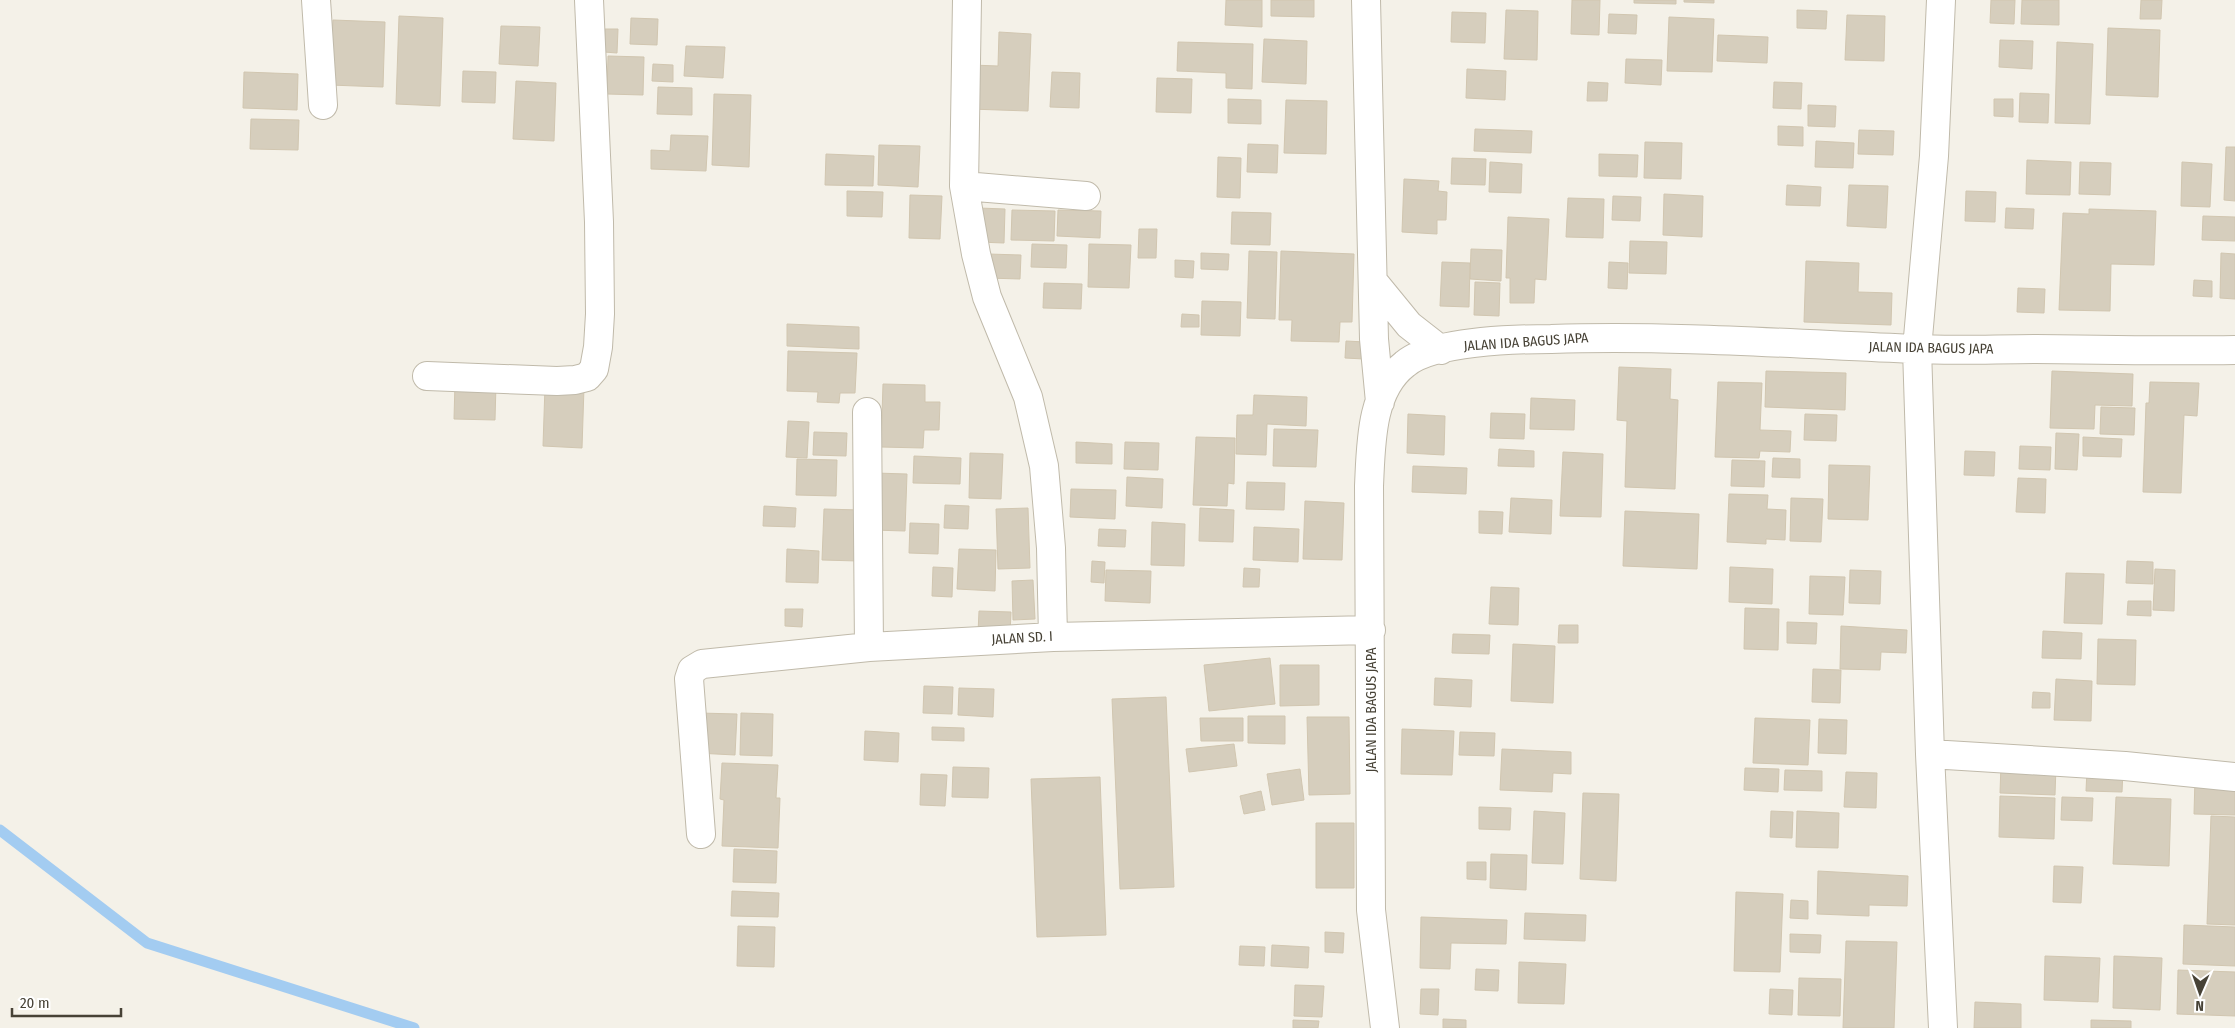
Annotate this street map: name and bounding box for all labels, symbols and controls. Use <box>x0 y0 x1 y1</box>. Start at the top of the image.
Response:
street label: JALAN IDA BAGUS JAPA <box>1463 329 1590 355</box>
street label: JALAN IDA BAGUS JAPA <box>1868 338 1994 358</box>
street label: JALAN SD. I <box>991 628 1053 648</box>
street label: JALAN IDA BAGUS JAPA <box>1363 647 1380 773</box>
north arrow <box>2175 968 2225 1018</box>
scale bar <box>12 986 121 1018</box>
text: 20 m <box>20 994 50 1012</box>
text: N <box>2195 997 2204 1014</box>

